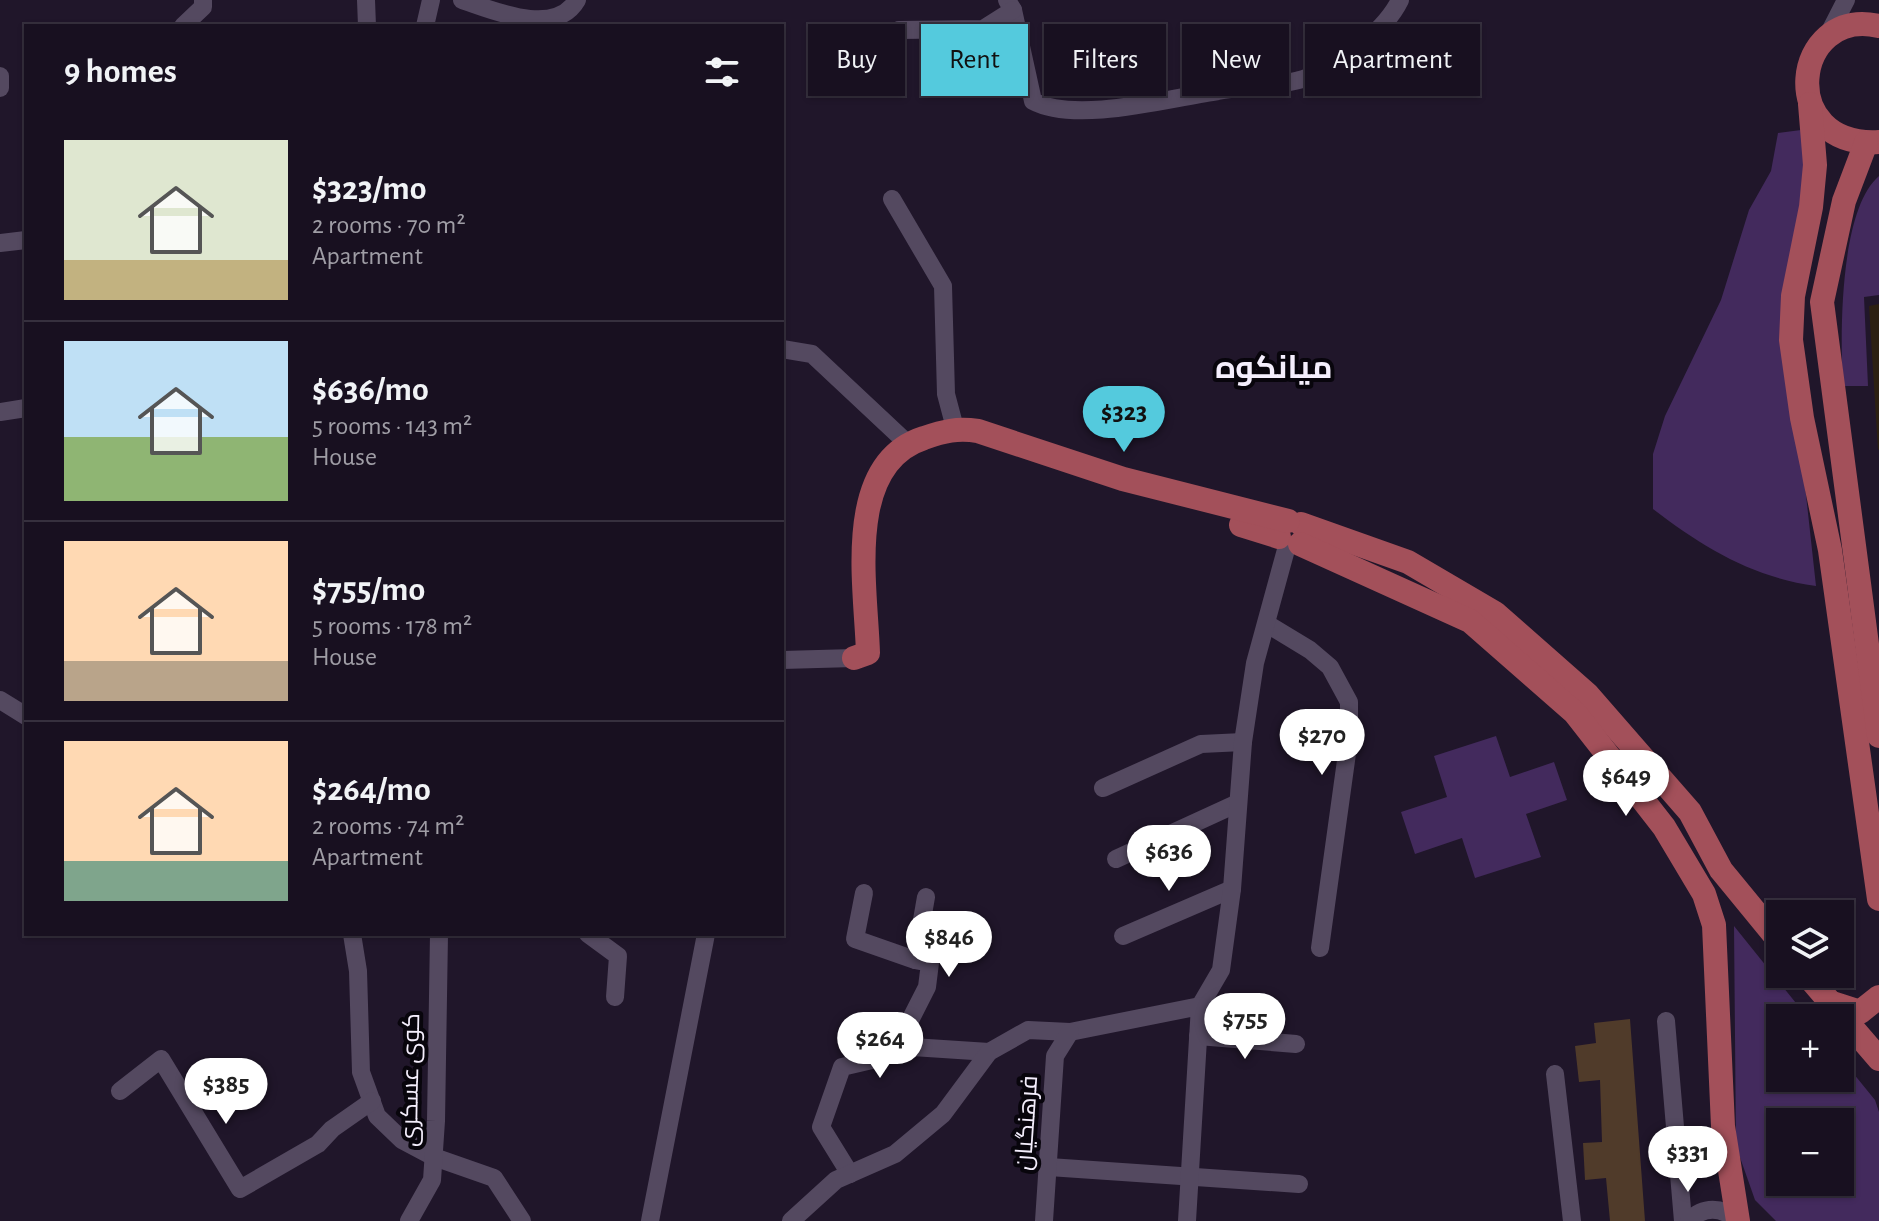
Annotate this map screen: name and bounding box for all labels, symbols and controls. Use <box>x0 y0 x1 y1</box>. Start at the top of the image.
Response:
chip: Buy <box>808 24 905 96</box>
chip: Rent <box>921 24 1028 96</box>
chip: Filters <box>1044 24 1166 96</box>
chip: New <box>1182 24 1289 96</box>
chip: Apartment <box>1305 24 1480 96</box>
icon: filters <box>700 50 744 94</box>
text: 9 homes <box>64 55 177 89</box>
icon: home <box>128 172 224 268</box>
text: $323/mo <box>312 172 427 206</box>
text: 2 rooms · 70 m² <box>312 212 465 238</box>
text: Apartment <box>312 243 423 269</box>
district label: میانکوه <box>1215 352 1333 386</box>
icon: home <box>128 373 224 469</box>
text: $636/mo <box>312 373 429 407</box>
pin: $323 <box>1077 386 1171 454</box>
text: $323 <box>1101 399 1147 425</box>
text: 5 rooms · 143 m² <box>312 413 472 439</box>
text: House <box>312 444 377 470</box>
icon: home <box>128 573 224 669</box>
text: $755/mo <box>312 573 425 607</box>
text: 5 rooms · 178 m² <box>312 613 472 639</box>
text: House <box>312 644 377 670</box>
pin: $270 <box>1275 709 1369 777</box>
text: $270 <box>1298 722 1346 748</box>
pin: $649 <box>1579 750 1673 818</box>
text: $649 <box>1601 763 1651 789</box>
icon: home <box>128 773 224 869</box>
text: $264/mo <box>312 773 431 807</box>
text: 2 rooms · 74 m² <box>312 813 464 839</box>
pin: $636 <box>1122 825 1216 893</box>
text: $636 <box>1145 838 1193 864</box>
text: Apartment <box>312 844 423 870</box>
map controls <box>1766 900 1854 1196</box>
button: layers <box>1766 900 1854 988</box>
pin: $846 <box>902 911 996 979</box>
text: $846 <box>924 924 974 950</box>
pin: $755 <box>1198 993 1292 1061</box>
button: + <box>1766 1004 1854 1092</box>
text: $755 <box>1222 1006 1268 1032</box>
pin: $264 <box>833 1012 927 1080</box>
street label: کوی عسکری <box>398 1013 425 1147</box>
text: $264 <box>855 1025 905 1051</box>
pin: $385 <box>179 1058 273 1126</box>
text: $385 <box>203 1071 249 1097</box>
street label: فرهنگیان <box>1012 1075 1043 1171</box>
button: − <box>1766 1108 1854 1196</box>
pin: $331 <box>1641 1126 1735 1194</box>
text: $331 <box>1666 1139 1710 1165</box>

